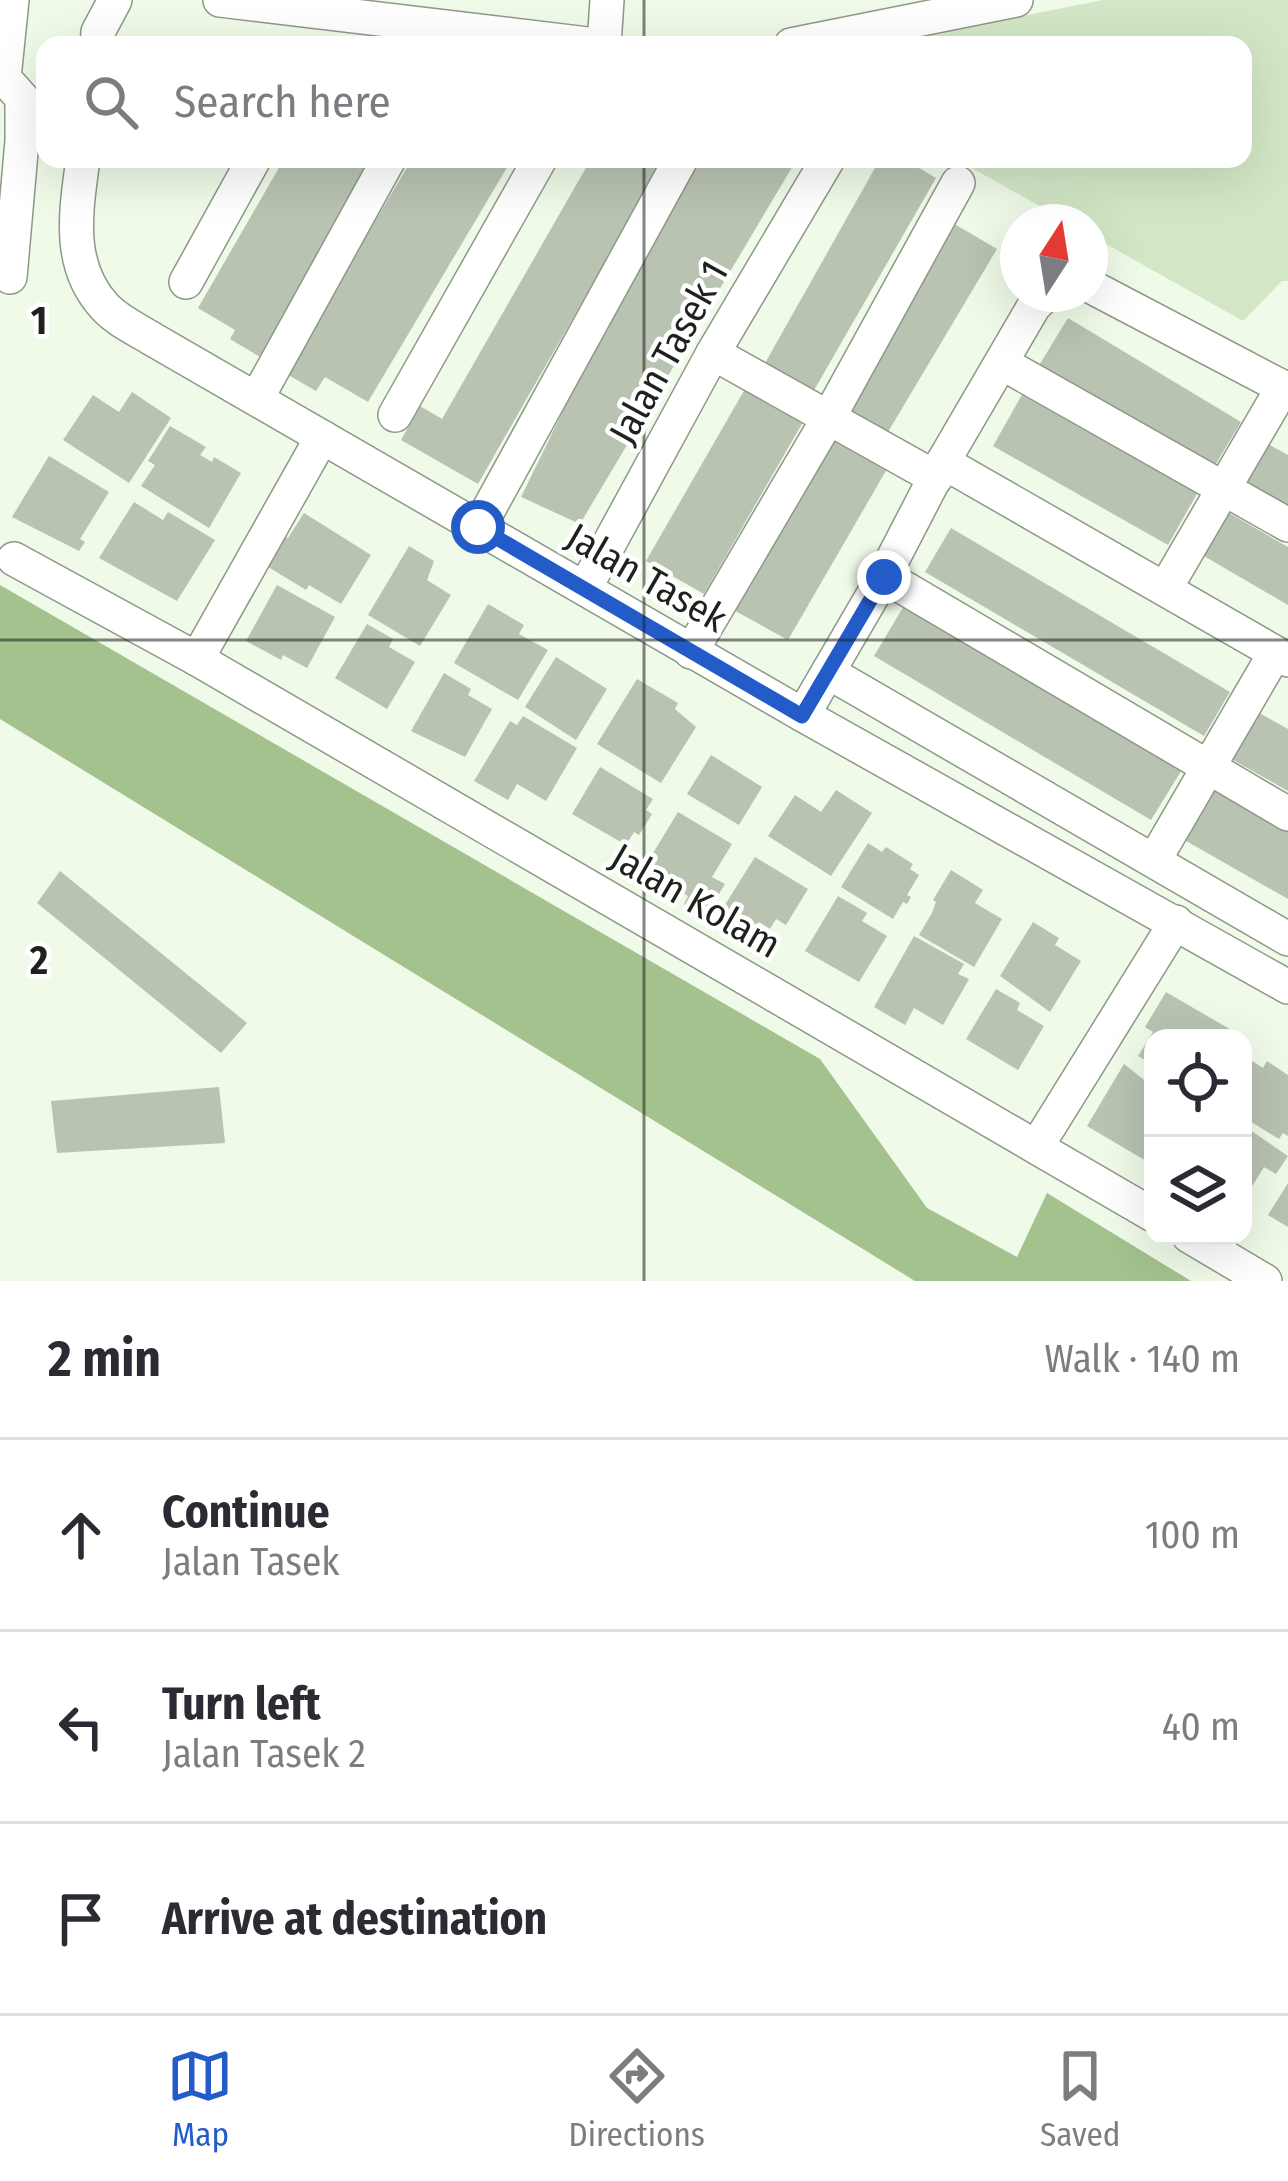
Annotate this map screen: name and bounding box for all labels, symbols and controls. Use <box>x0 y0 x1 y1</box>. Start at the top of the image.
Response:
search box <box>36 36 1252 168</box>
icon: search <box>78 69 144 135</box>
text: Search here <box>174 75 391 129</box>
north arrow <box>1000 204 1108 312</box>
street label: Jalan Tasek 1 <box>600 253 738 452</box>
text: 1 <box>31 298 47 344</box>
route start <box>451 500 505 554</box>
street label: Jalan Tasek <box>558 514 735 643</box>
route end <box>857 550 911 604</box>
street label: Jalan Kolam <box>603 834 788 968</box>
text: 2 <box>29 938 48 984</box>
map controls <box>1144 1029 1252 1245</box>
button: locate <box>1144 1029 1252 1137</box>
button: layers <box>1144 1137 1252 1245</box>
text: 2 min <box>48 1328 161 1390</box>
text: Walk · 140 m <box>1045 1336 1240 1382</box>
text: Continue <box>162 1485 330 1539</box>
icon: ahead <box>48 1502 114 1568</box>
text: 100 m <box>1145 1512 1240 1558</box>
text: Jalan Tasek <box>162 1539 339 1585</box>
text: Turn left <box>162 1677 321 1731</box>
icon: left <box>48 1694 114 1760</box>
text: 40 m <box>1162 1704 1240 1750</box>
text: Jalan Tasek 2 <box>162 1731 366 1777</box>
icon: arrive <box>48 1886 114 1952</box>
text: Arrive at destination <box>162 1892 547 1946</box>
tab: Map <box>167 2043 233 2155</box>
tab: Directions <box>568 2043 705 2155</box>
tab: Saved <box>1040 2043 1120 2155</box>

